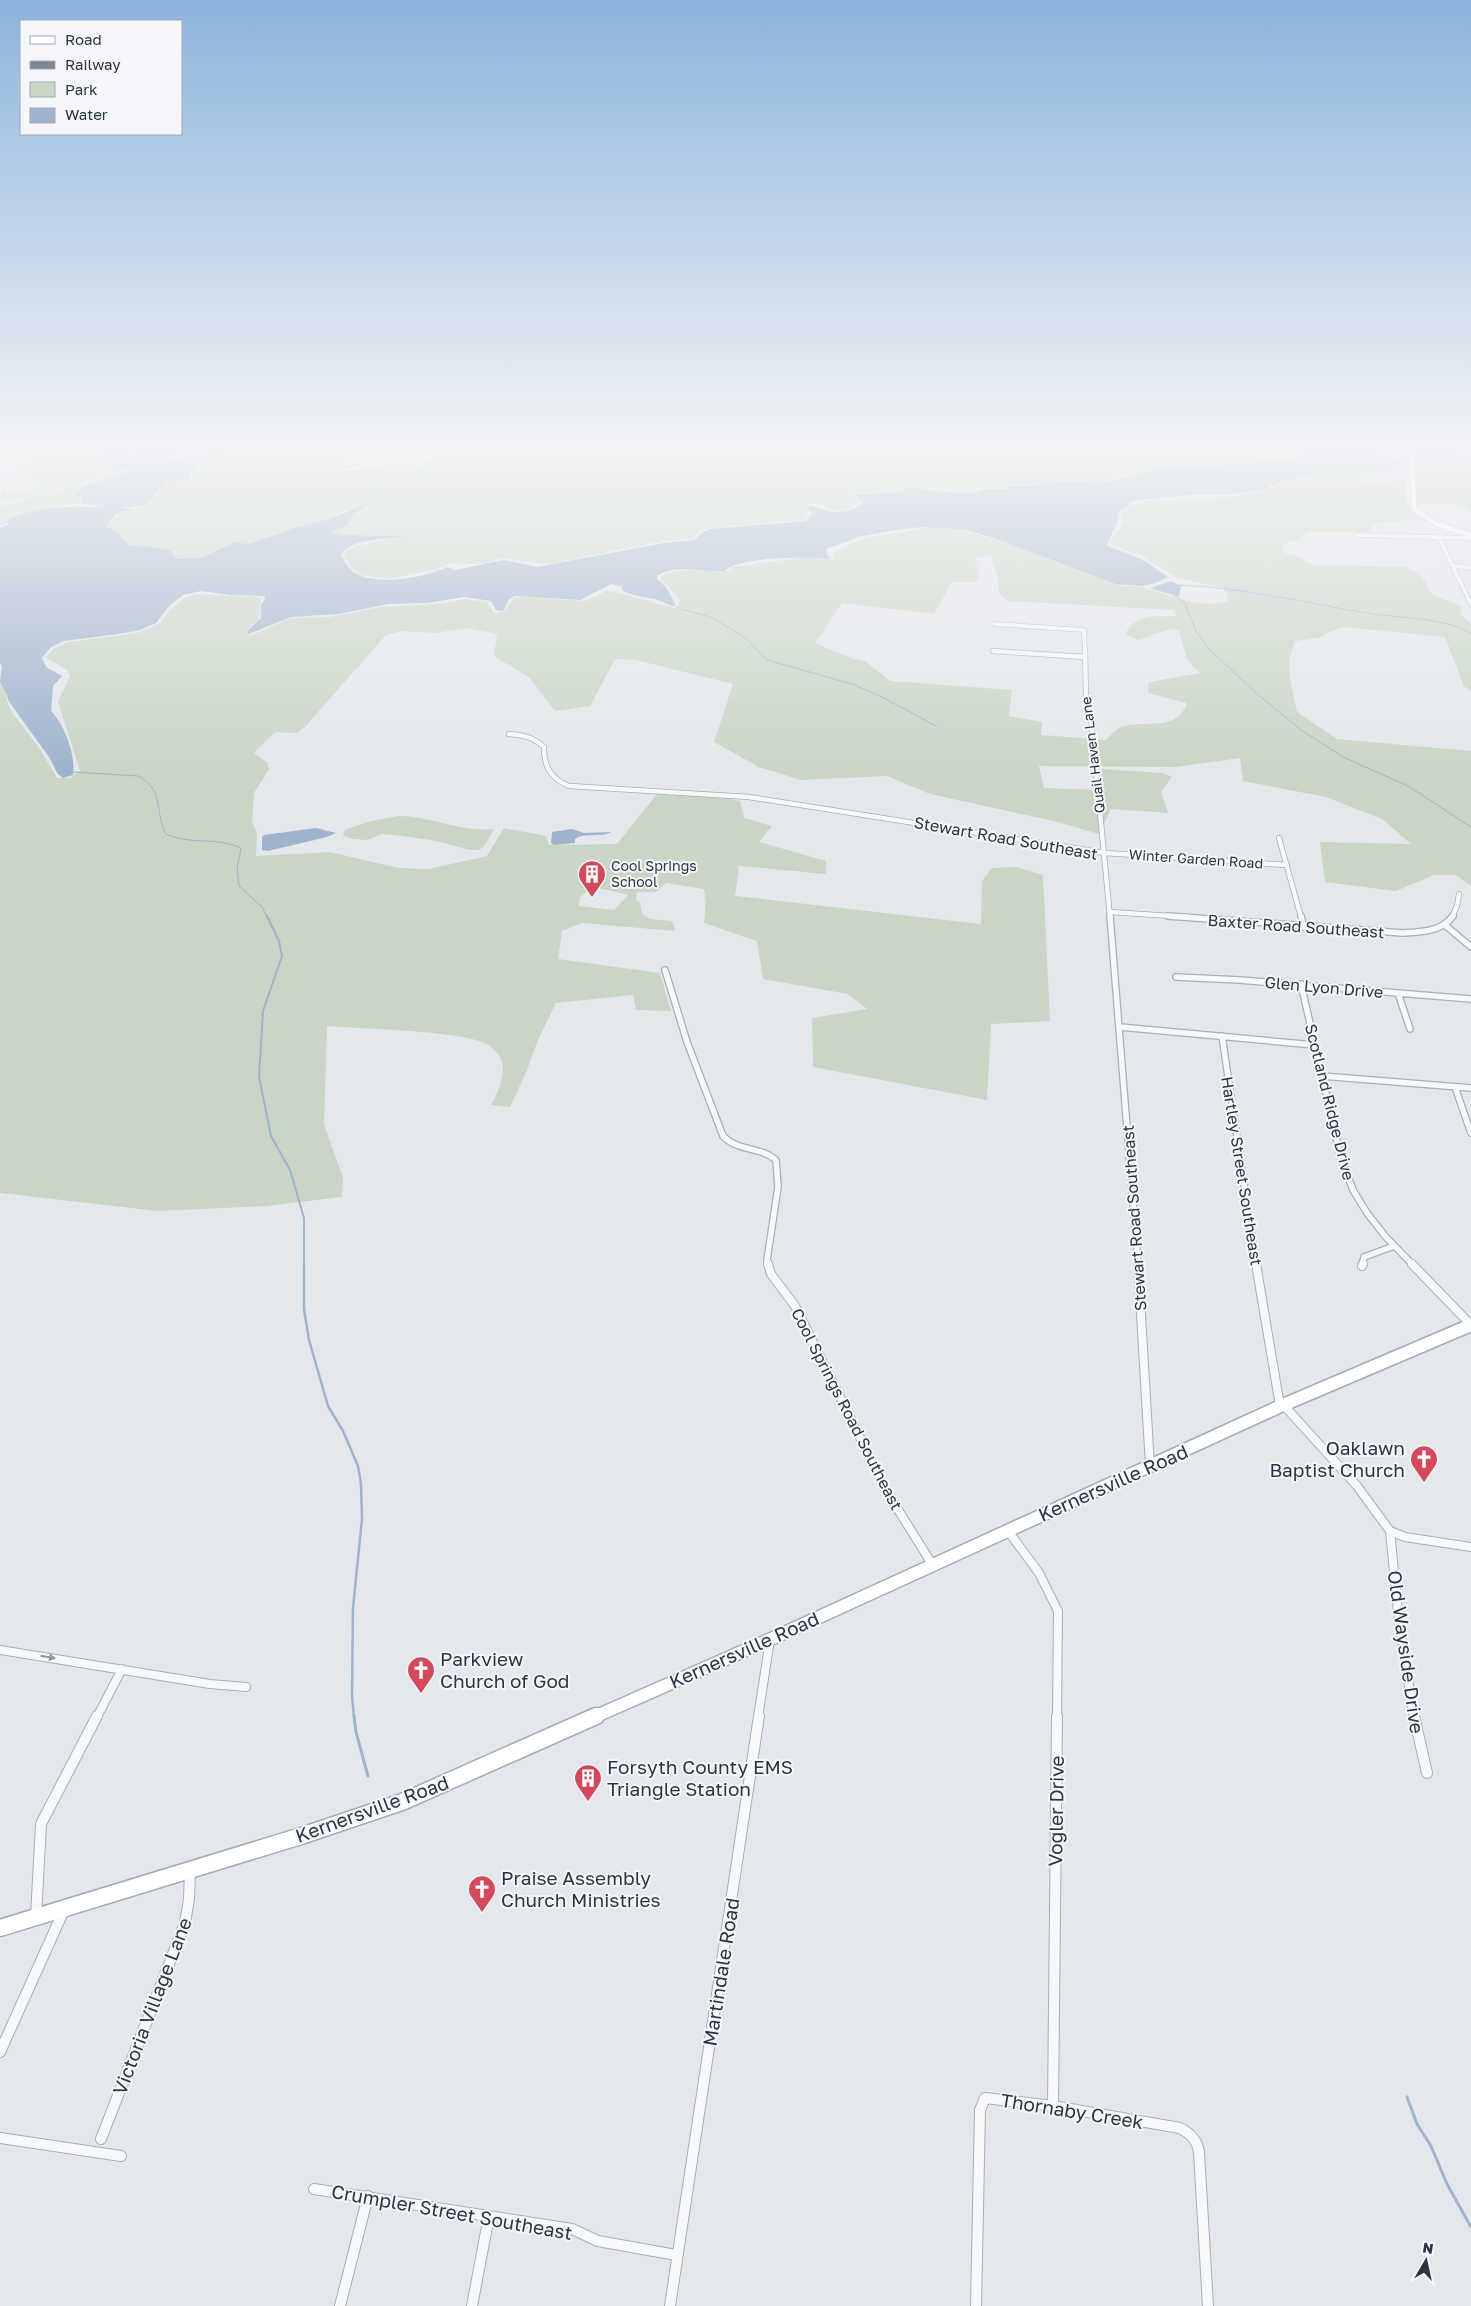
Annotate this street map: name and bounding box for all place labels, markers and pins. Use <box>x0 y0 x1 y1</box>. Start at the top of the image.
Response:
place label: Cool Springs School <box>611 857 697 890</box>
building icon: Cool Springs School <box>577 859 607 898</box>
place label: Oaklawn Baptist Church <box>1269 1436 1405 1481</box>
church icon: Oaklawn Baptist Church <box>1409 1444 1439 1483</box>
place label: Parkview Church of God <box>440 1647 570 1692</box>
church icon: Parkview Church of God <box>406 1655 436 1694</box>
place label: Forsyth County EMS Triangle Station <box>607 1755 793 1800</box>
building icon: Forsyth County EMS Triangle Station <box>573 1763 603 1802</box>
place label: Praise Assembly Church Ministries <box>501 1866 661 1911</box>
church icon: Praise Assembly Church Ministries <box>467 1874 497 1913</box>

